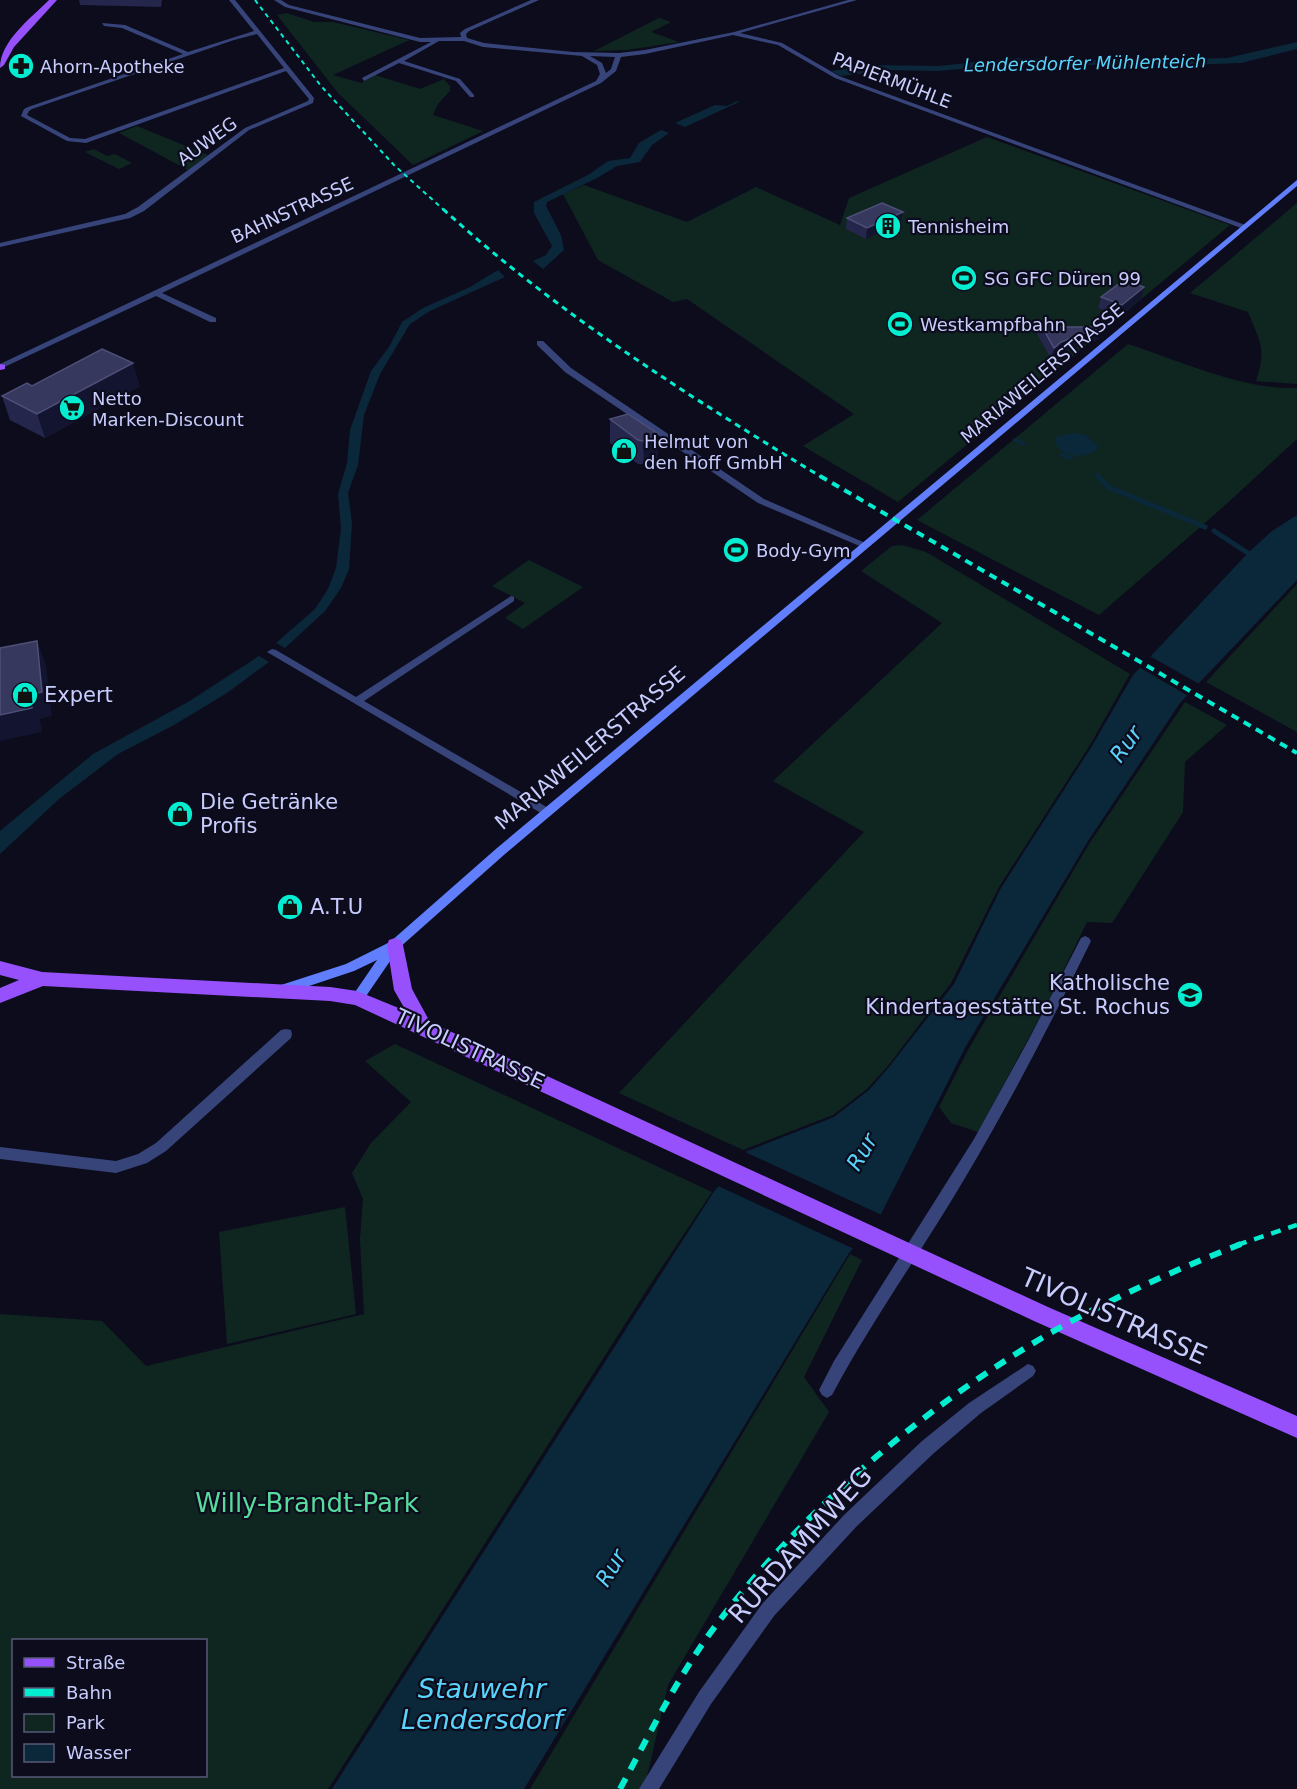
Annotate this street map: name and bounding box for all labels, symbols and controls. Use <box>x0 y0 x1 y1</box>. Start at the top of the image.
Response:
street label: PAPIERMÜHLE <box>830 48 954 112</box>
water label: Lendersdorfer Mühlenteich <box>964 50 1206 76</box>
pharmacy icon: Ahorn-Apotheke <box>6 51 36 81</box>
place label: Ahorn-Apotheke <box>40 56 184 77</box>
street label: AUWEG <box>173 112 241 170</box>
street label: BAHNSTRASSE <box>228 173 356 247</box>
building icon: Tennisheim <box>873 211 903 241</box>
place label: Tennisheim <box>907 216 1009 237</box>
sports icon: SG GFC Düren 99 <box>949 263 979 293</box>
place label: SG GFC Düren 99 <box>984 268 1141 289</box>
street label: MARIAWEILERSTRASSE <box>956 299 1128 447</box>
sports icon: Westkampfbahn <box>885 309 915 339</box>
place label: Westkampfbahn <box>920 314 1066 335</box>
place label: Netto Marken-Discount <box>92 388 244 430</box>
supermarket icon: Netto Marken-Discount <box>57 393 87 423</box>
place label: Helmut von den Hoff GmbH <box>644 431 783 473</box>
shop icon: Helmut von den Hoff GmbH <box>609 436 639 466</box>
sports icon: Body-Gym <box>721 535 751 565</box>
place label: Body-Gym <box>756 540 850 561</box>
street label: MARIAWEILERSTRASSE <box>490 662 690 834</box>
shop icon: Expert <box>10 680 40 710</box>
place label: Expert <box>44 683 113 707</box>
water label: Rur <box>1105 720 1149 767</box>
place label: Die Getränke Profis <box>200 790 338 838</box>
shop icon: Die Getränke Profis <box>165 799 195 829</box>
shop icon: A.T.U <box>275 892 305 922</box>
place label: A.T.U <box>310 895 363 919</box>
place label: Katholische Kindertagesstätte St. Rochus <box>865 971 1170 1019</box>
school or university icon: Katholische Kindertagesstätte St. Rochus <box>1175 980 1205 1010</box>
street label: TIVOLISTRASSE <box>391 1004 548 1094</box>
water label: Rur <box>841 1127 884 1175</box>
street label: TIVOLISTRASSE <box>1016 1261 1212 1370</box>
street label: RURDAMMWEG <box>722 1461 878 1629</box>
park label: Willy-Brandt-Park <box>195 1488 419 1518</box>
water label: Rur <box>590 1543 633 1591</box>
legend <box>12 1639 207 1777</box>
text: Straße <box>66 1652 125 1673</box>
water label: Stauwehr Lendersdorf <box>401 1673 566 1735</box>
text: Bahn <box>66 1682 112 1703</box>
text: Park <box>66 1712 105 1733</box>
text: Wasser <box>66 1742 132 1763</box>

